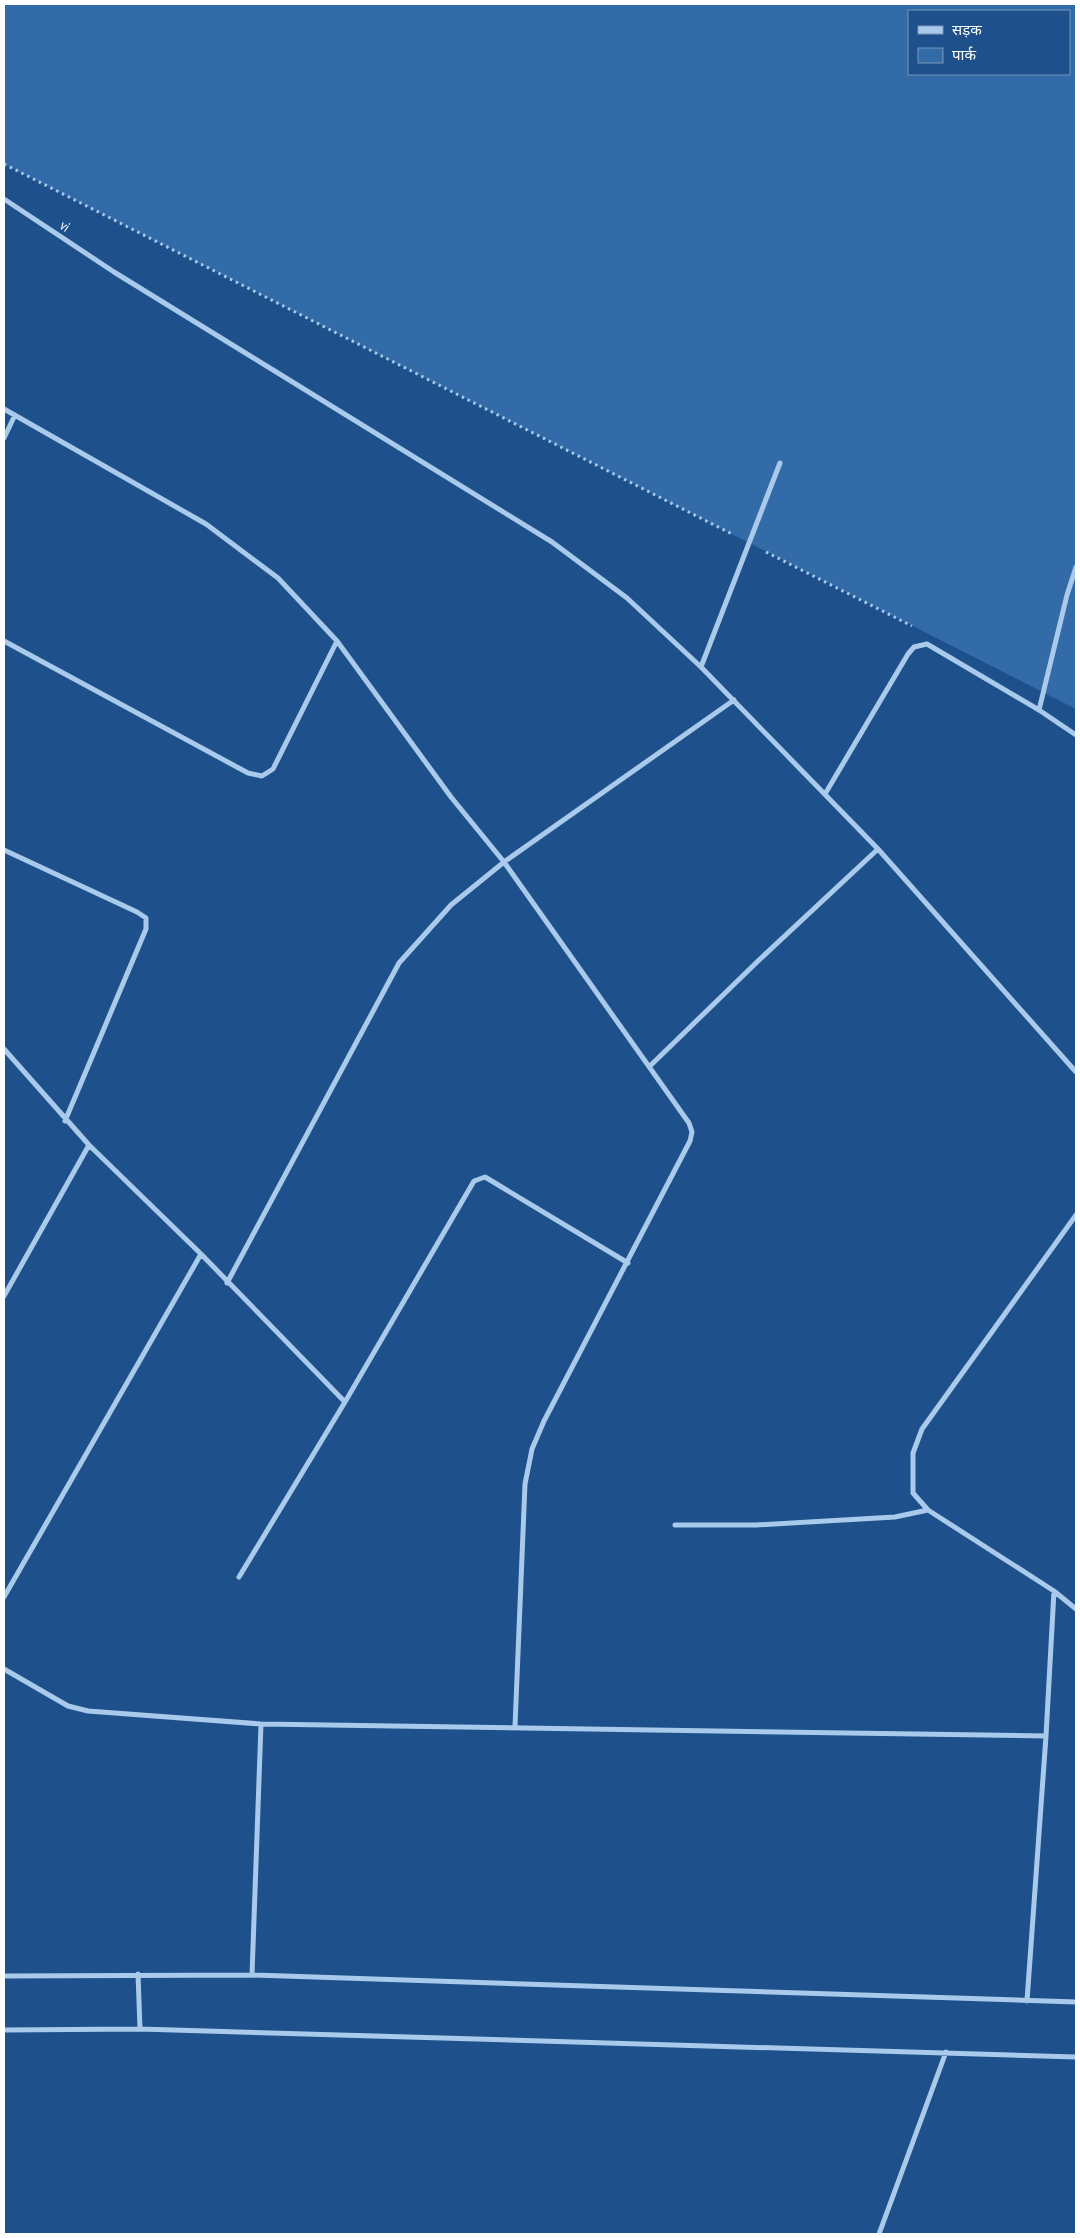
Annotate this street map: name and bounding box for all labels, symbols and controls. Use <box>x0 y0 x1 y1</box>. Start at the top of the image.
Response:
legend <box>908 10 1070 75</box>
text: सड़क <box>952 20 982 39</box>
text: पार्क <box>952 45 976 64</box>
street label: vi <box>57 216 73 236</box>

